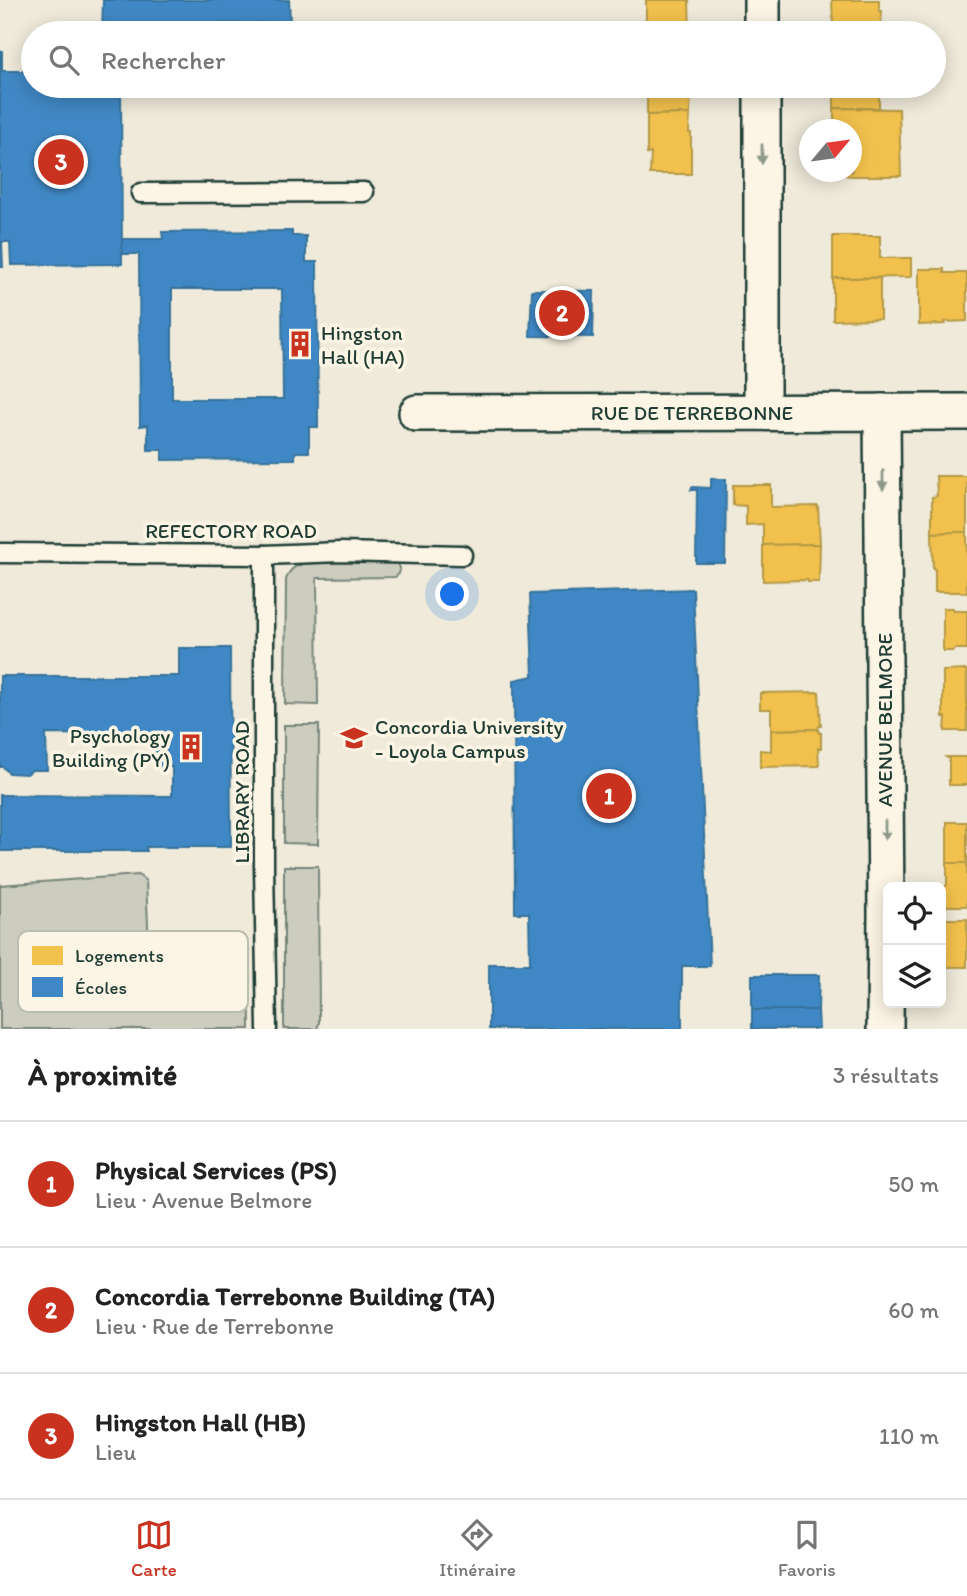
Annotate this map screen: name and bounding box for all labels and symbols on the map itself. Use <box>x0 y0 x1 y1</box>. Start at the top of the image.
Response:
north arrow <box>799 119 862 182</box>
pin: 3 <box>38 136 84 188</box>
one-way arrow <box>756 143 768 165</box>
pin: 2 <box>539 287 585 339</box>
place label: Hingston Hall (HA) <box>321 320 405 369</box>
building icon: Hingston Hall (HA) <box>285 329 315 359</box>
street label: RUE DE TERREBONNE <box>591 400 793 425</box>
one-way arrow <box>877 469 889 491</box>
street label: REFECTORY ROAD <box>145 518 317 543</box>
your location <box>435 577 469 611</box>
street label: AVENUE BELMORE <box>872 633 897 807</box>
place label: Concordia University - Loyola Campus <box>375 714 564 763</box>
street label: LIBRARY ROAD <box>229 720 254 863</box>
place label: Psychology Building (PY) <box>52 723 170 772</box>
school or university icon: Concordia University - Loyola Campus <box>339 723 369 753</box>
building icon: Psychology Building (PY) <box>176 732 206 762</box>
pin: 1 <box>586 770 632 822</box>
one-way arrow <box>879 819 891 841</box>
legend <box>18 931 248 1012</box>
text: Logements <box>75 944 164 967</box>
text: Écoles <box>75 976 127 999</box>

